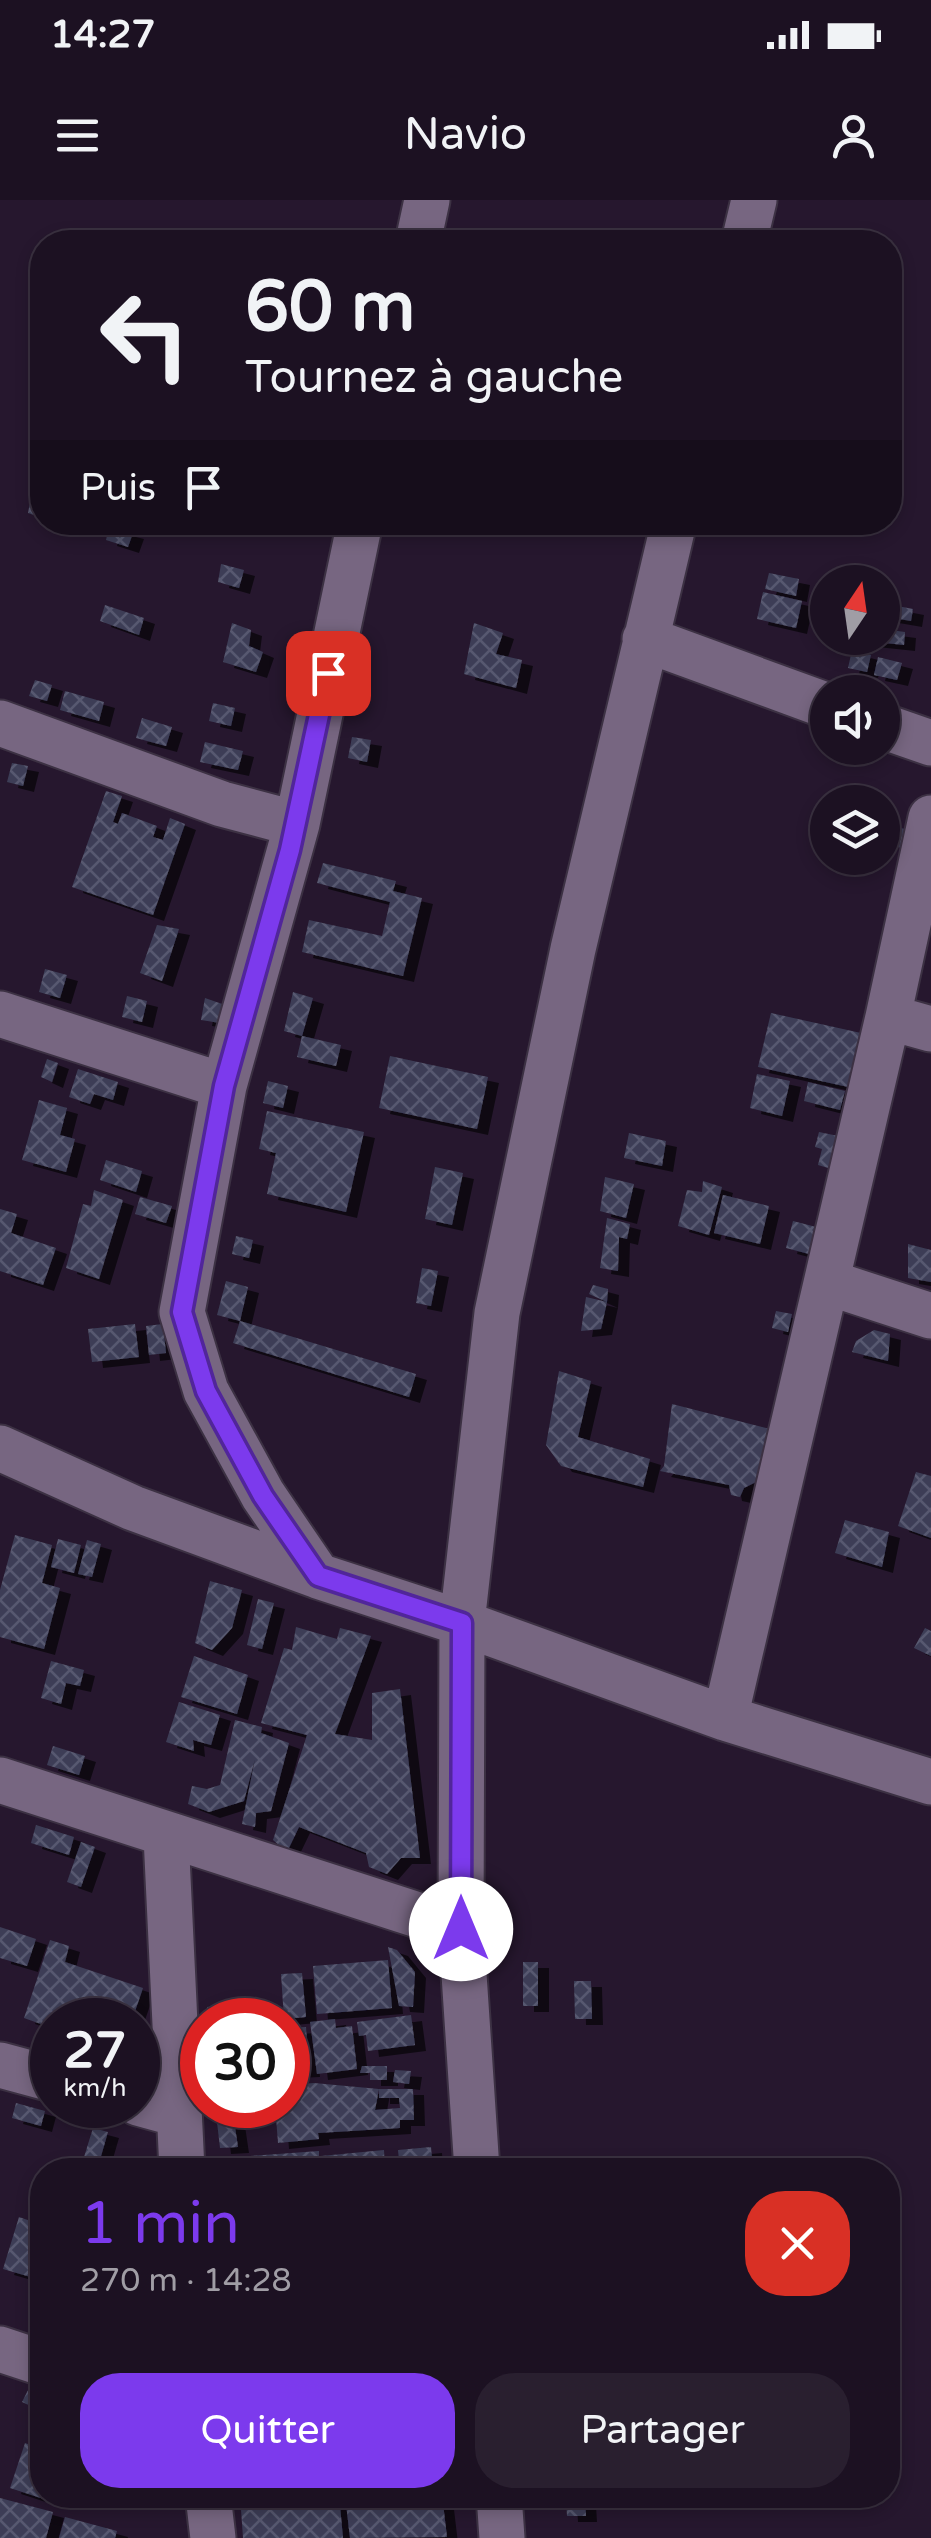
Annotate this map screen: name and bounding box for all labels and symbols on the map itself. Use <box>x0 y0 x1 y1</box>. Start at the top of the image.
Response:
north arrow <box>810 565 900 655</box>
pin <box>286 631 371 716</box>
position arrow <box>409 1877 513 1981</box>
speed limit sign: 30 <box>180 1998 310 2128</box>

